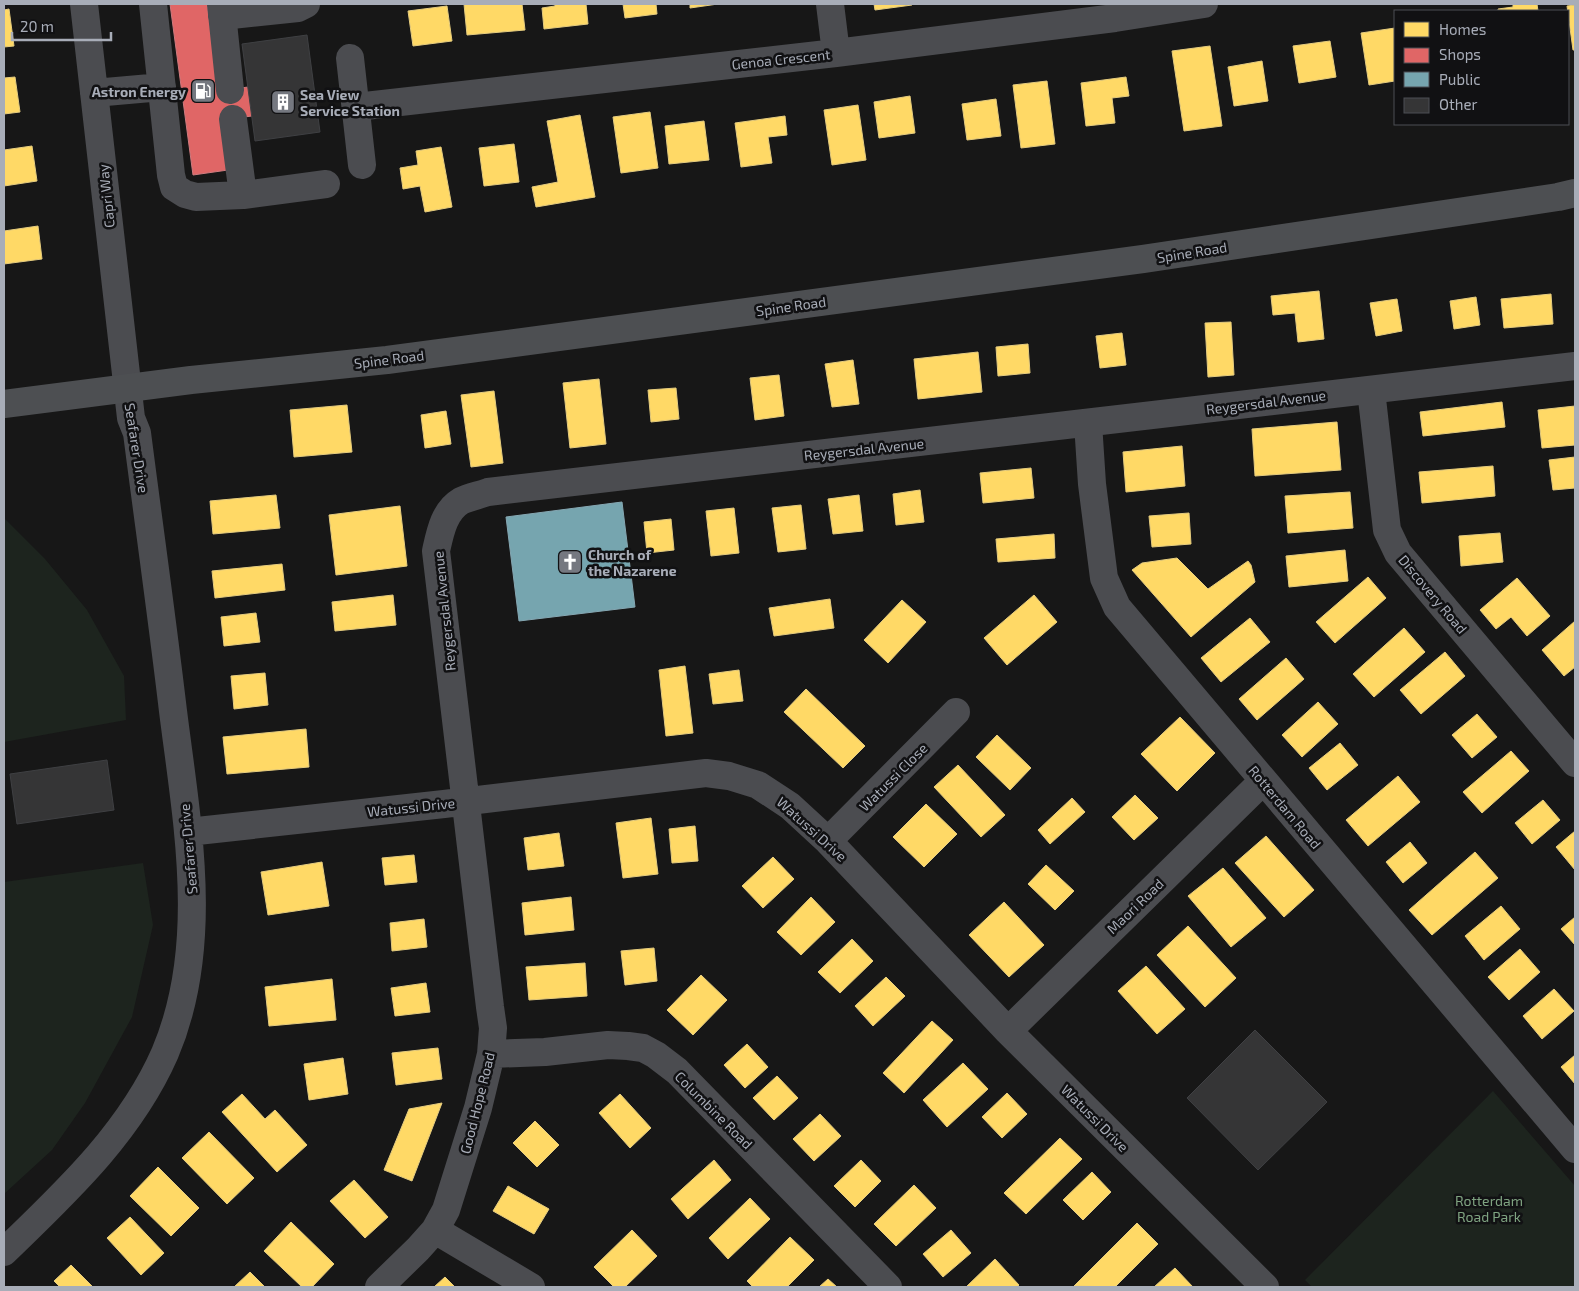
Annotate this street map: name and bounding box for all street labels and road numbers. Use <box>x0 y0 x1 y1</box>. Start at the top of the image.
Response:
street label: Genoa Crescent <box>731 45 831 73</box>
street label: Capri Way <box>94 163 118 229</box>
street label: Spine Road <box>1156 238 1228 266</box>
street label: Spine Road <box>755 293 827 319</box>
street label: Spine Road <box>353 346 425 372</box>
street label: Reygersdal Avenue <box>1205 386 1327 418</box>
street label: Seafarer Drive <box>122 402 152 494</box>
street label: Reygersdal Avenue <box>803 434 925 464</box>
street label: Reygersdal Avenue <box>429 550 459 672</box>
street label: Discovery Road <box>1395 551 1471 637</box>
street label: Watussi Close <box>855 739 931 815</box>
street label: Rotterdam Road <box>1245 762 1325 852</box>
street label: Watussi Drive <box>774 793 850 865</box>
street label: Watussi Drive <box>366 794 456 820</box>
street label: Seafarer Drive <box>176 803 200 895</box>
street label: Maori Road <box>1103 875 1167 937</box>
street label: Good Hope Road <box>456 1050 498 1156</box>
street label: Columbine Road <box>672 1068 756 1152</box>
street label: Watussi Drive <box>1058 1081 1132 1155</box>

